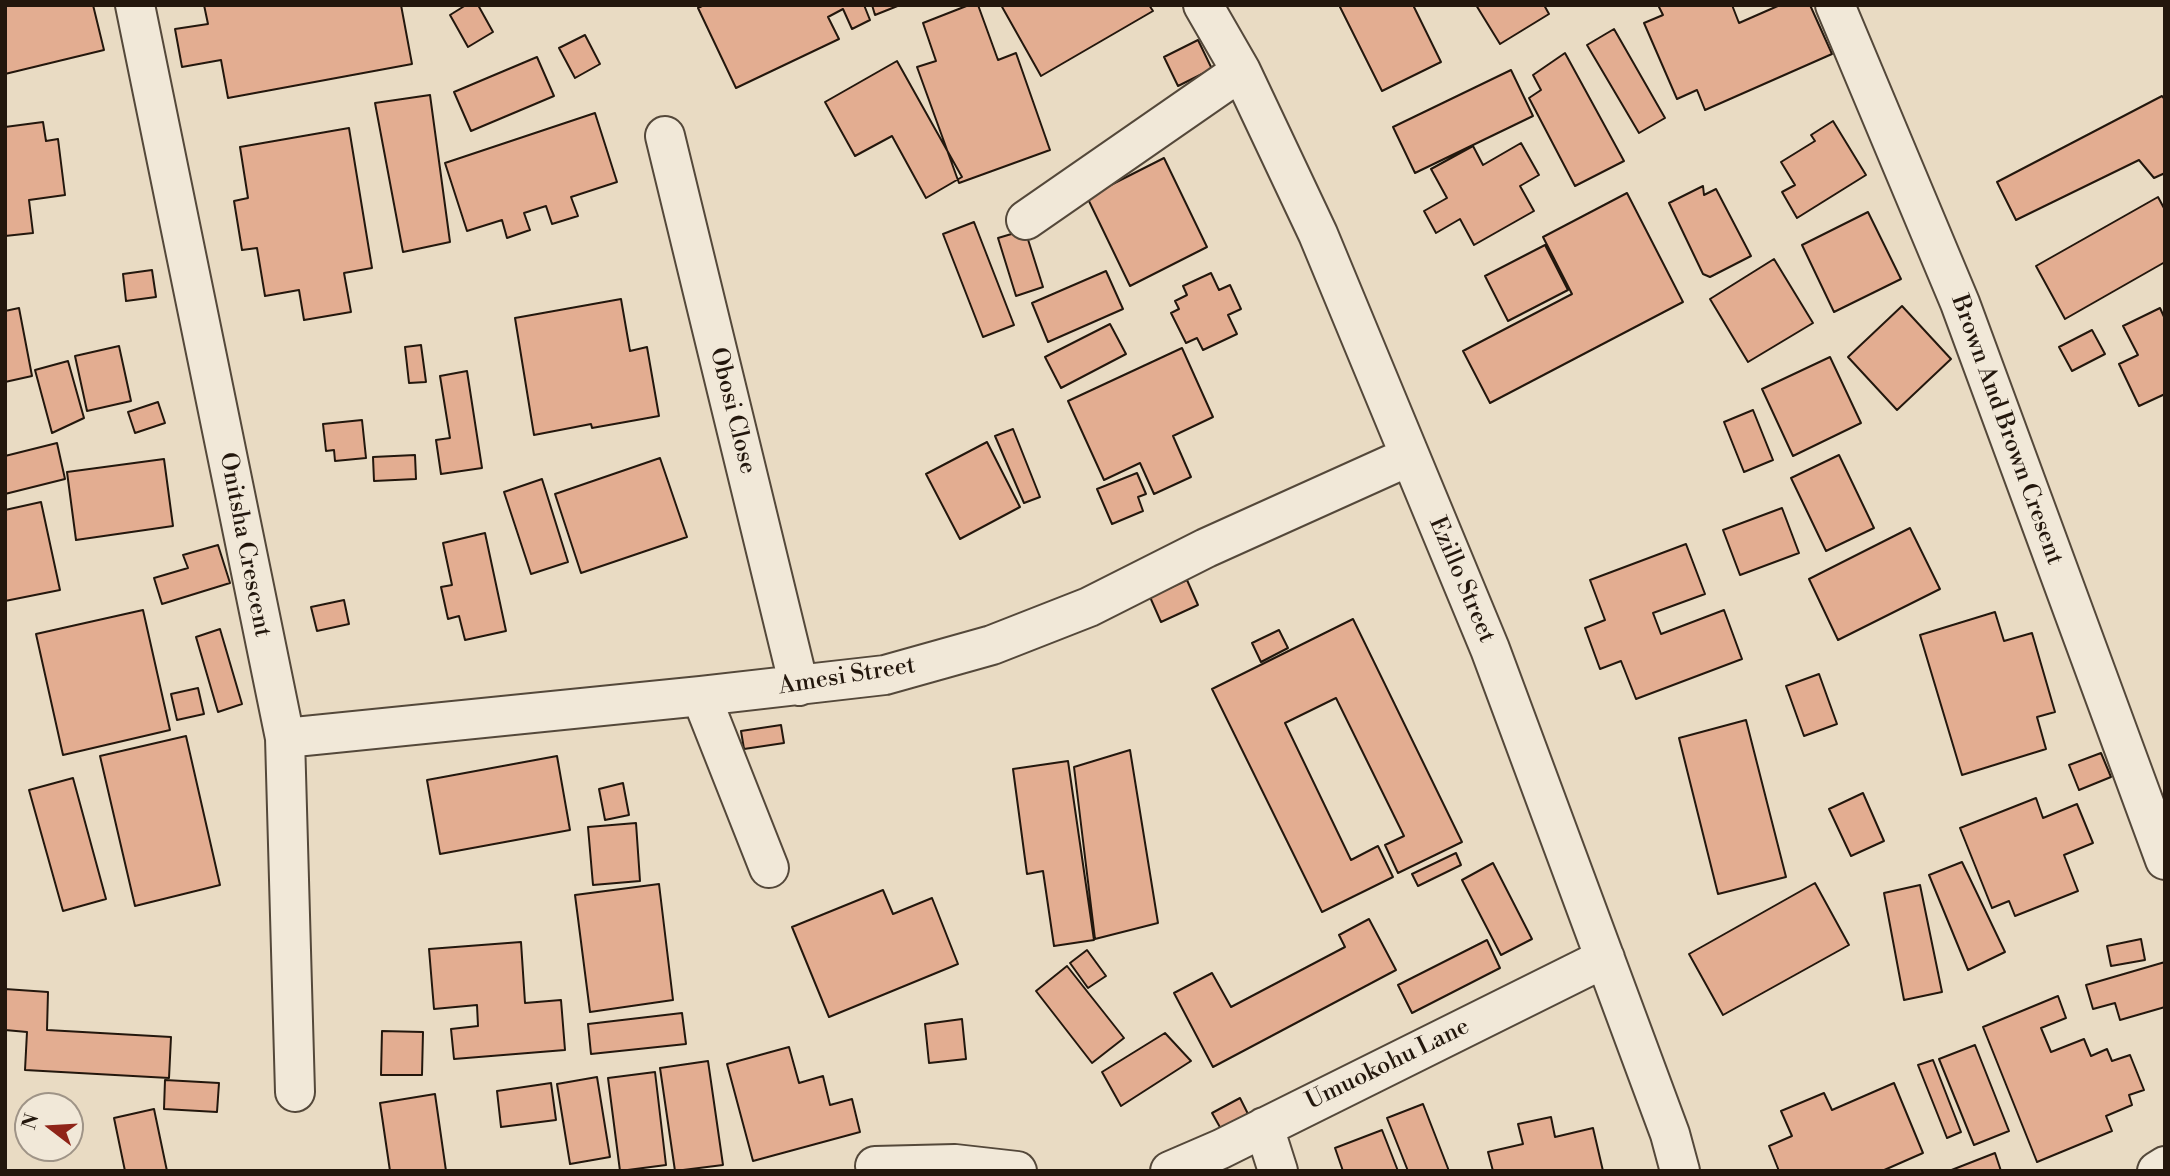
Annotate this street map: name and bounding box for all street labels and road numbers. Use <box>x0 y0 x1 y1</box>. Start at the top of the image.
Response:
street label: Brown And Brown Cresent <box>1944 291 2068 569</box>
street label: Obosi Close <box>702 345 762 477</box>
street label: Onitsha Crescent <box>212 450 276 640</box>
street label: Ezillo Street <box>1422 513 1500 647</box>
street label: Amesi Street <box>777 652 917 702</box>
street label: Umuokohu Lane <box>1302 1013 1474 1117</box>

